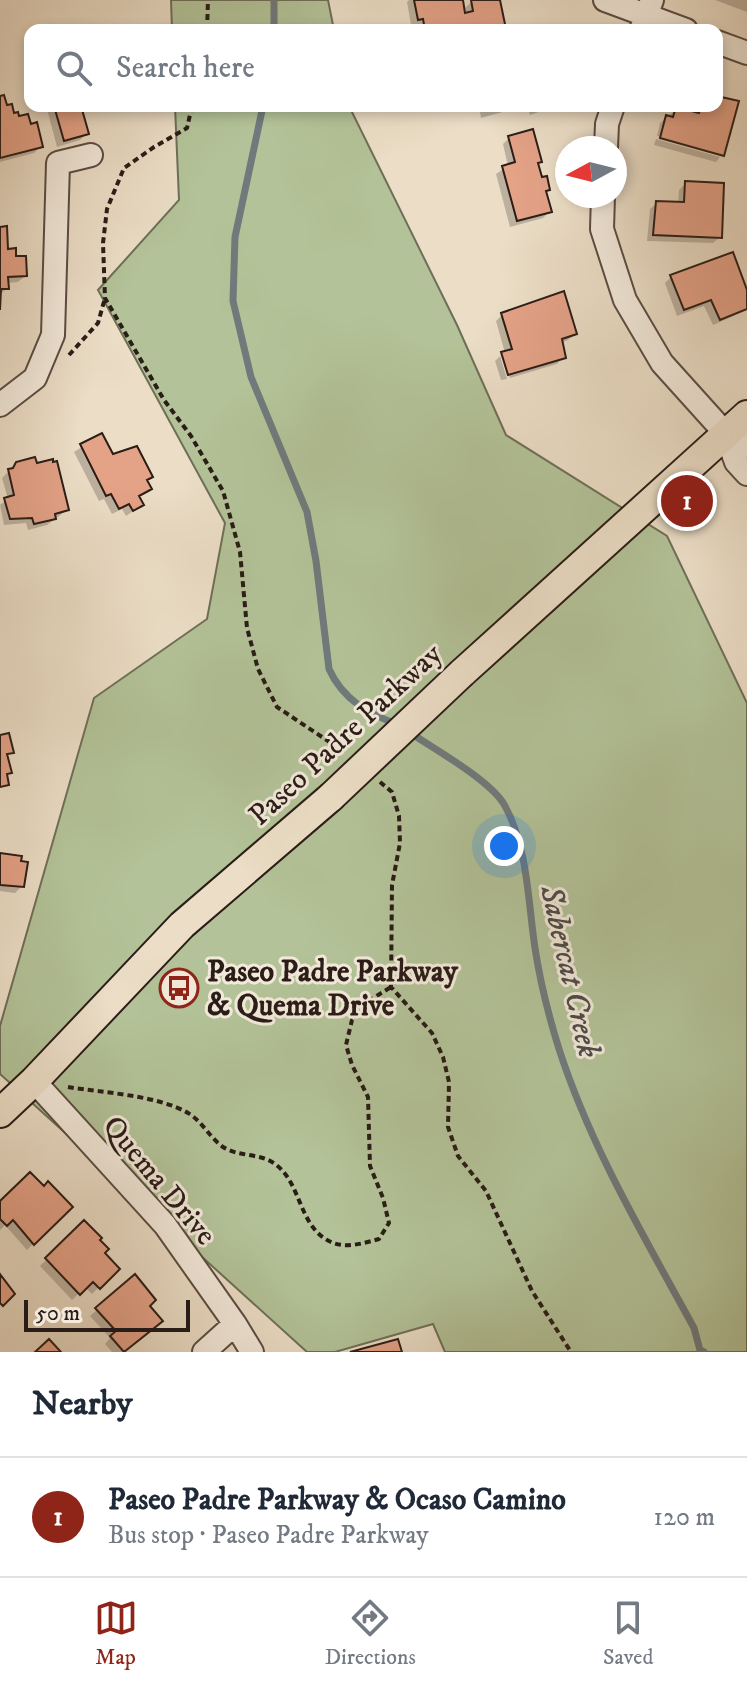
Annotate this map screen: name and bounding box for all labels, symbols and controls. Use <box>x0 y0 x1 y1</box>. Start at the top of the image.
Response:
search box <box>24 24 723 112</box>
icon: search <box>52 46 96 90</box>
text: Search here <box>116 50 255 87</box>
north arrow <box>555 136 627 208</box>
pin: 1 <box>661 471 713 531</box>
street label: Paseo Padre Parkway <box>242 636 451 834</box>
your location <box>484 826 524 866</box>
water label: Sabercat Creek <box>530 880 608 1062</box>
place label: Paseo Padre Parkway & Quema Drive <box>207 954 459 1025</box>
bus stop icon: Paseo Padre Parkway & Quema Drive <box>158 967 200 1009</box>
street label: Quema Drive <box>94 1109 224 1253</box>
scale bar <box>24 1296 190 1332</box>
text: 50 m <box>36 1300 80 1327</box>
text: Nearby <box>32 1383 133 1425</box>
text: Paseo Padre Parkway & Ocaso Camino <box>108 1482 566 1519</box>
text: 1 <box>53 1501 63 1534</box>
text: 120 m <box>654 1501 715 1534</box>
text: Bus stop · Paseo Padre Parkway <box>108 1519 429 1552</box>
tab: Map <box>94 1596 138 1671</box>
tab: Directions <box>325 1596 416 1671</box>
tab: Saved <box>603 1596 653 1671</box>

